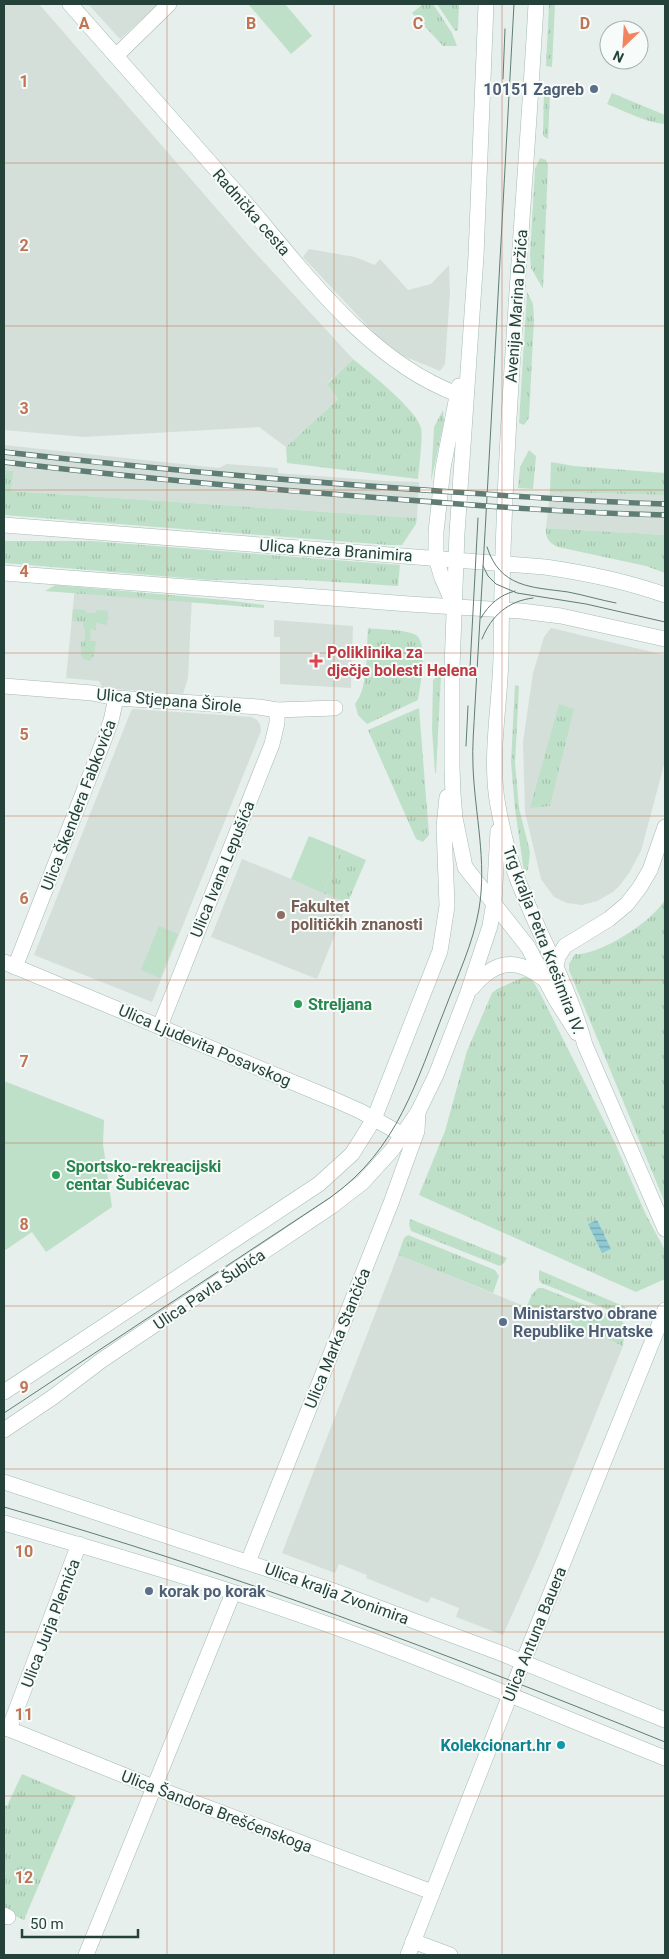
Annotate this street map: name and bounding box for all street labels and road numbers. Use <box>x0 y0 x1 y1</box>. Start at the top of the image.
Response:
street label: Radnička cesta <box>209 165 294 260</box>
street label: Avenija Marina Držića <box>502 229 531 383</box>
street label: Ulica kneza Branimira <box>259 536 413 565</box>
street label: Ulica Stjepana Širole <box>96 684 242 716</box>
street label: Ulica Škendera Fabkovića <box>36 717 120 893</box>
street label: Ulica Ivana Lepušića <box>186 798 259 940</box>
street label: Trg kralja Petra Krešimira IV. <box>499 844 588 1037</box>
street label: Ulica Ljudevita Posavskog <box>116 1000 294 1090</box>
street label: Ulica Pavla Šubića <box>149 1244 269 1334</box>
street label: Ulica Marka Stančića <box>301 1265 374 1411</box>
street label: Ulica Jurja Plemića <box>17 1556 84 1690</box>
street label: Ulica kralja Zvonimira <box>262 1559 412 1628</box>
street label: Ulica Antuna Bauera <box>499 1564 570 1704</box>
street label: Ulica Šandora Brešćenskoga <box>119 1765 315 1857</box>

